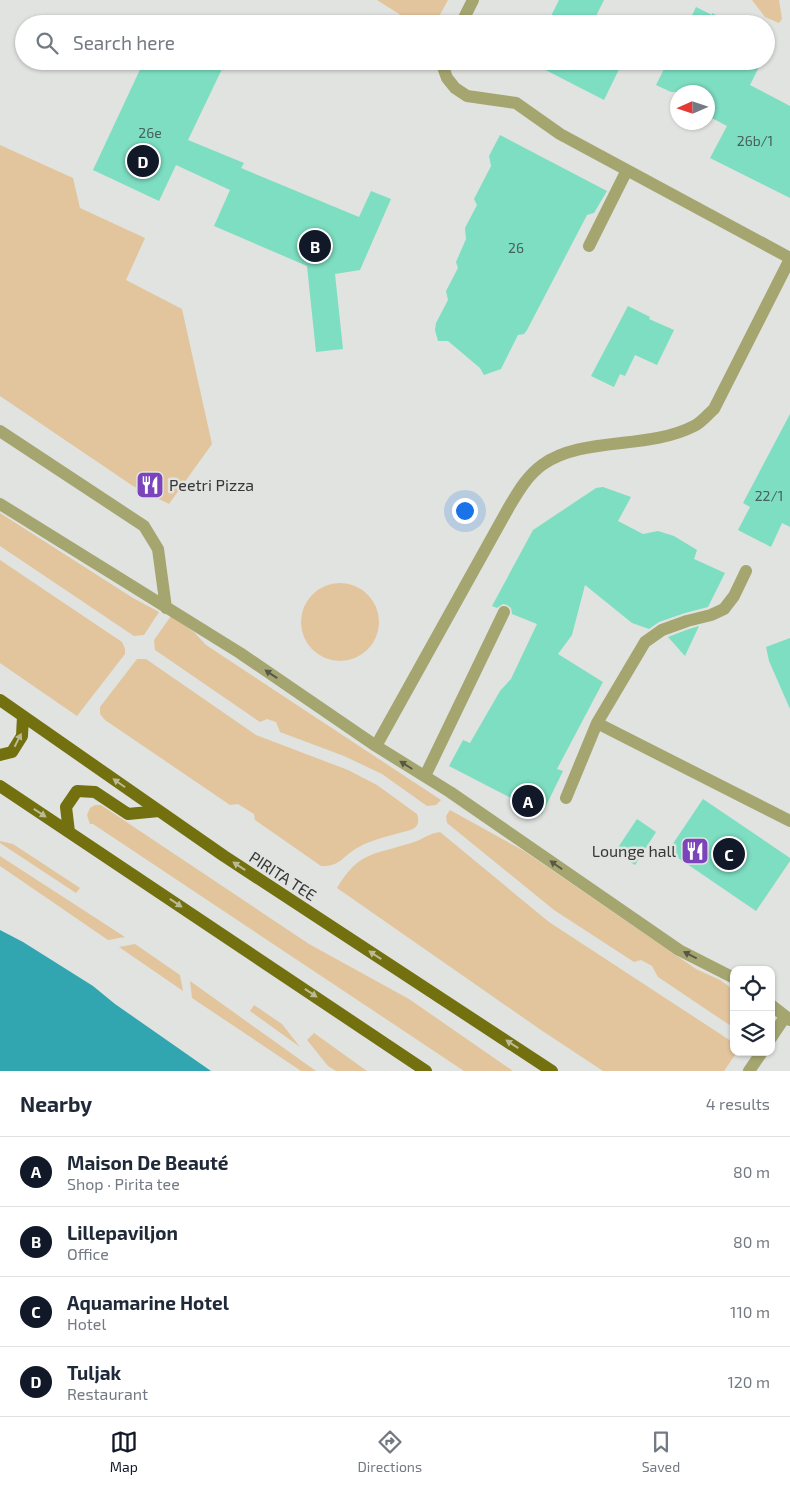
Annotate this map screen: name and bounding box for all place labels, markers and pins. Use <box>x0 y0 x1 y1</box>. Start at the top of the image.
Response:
pin: D <box>127 142 159 180</box>
pin: B <box>299 227 331 265</box>
restaurant icon: Peetri Pizza <box>135 470 165 500</box>
place label: Peetri Pizza <box>169 475 254 494</box>
pin: A <box>512 782 544 820</box>
pin: C <box>713 835 745 873</box>
restaurant icon: Lounge hall <box>680 836 710 866</box>
place label: Lounge hall <box>592 841 676 860</box>

